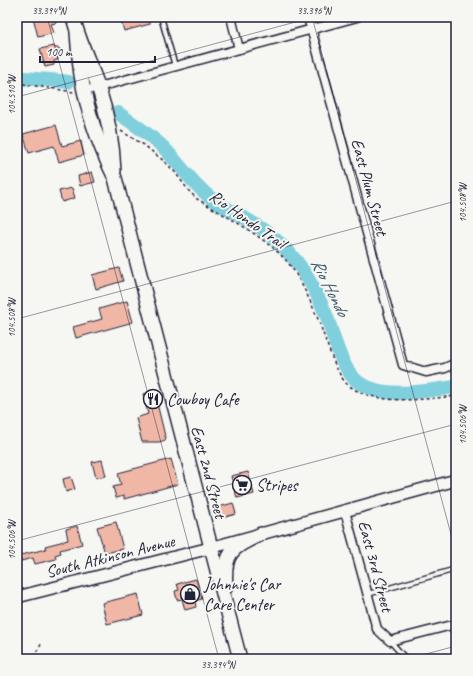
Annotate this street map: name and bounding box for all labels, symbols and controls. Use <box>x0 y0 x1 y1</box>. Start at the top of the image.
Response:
text: 33.394°N <box>32 4 68 17</box>
text: 33.396°N <box>297 4 333 17</box>
scale bar <box>40 38 155 64</box>
text: 100 m <box>46 44 73 60</box>
text: 104.510°W <box>5 74 18 115</box>
street label: East Plum Street <box>347 136 393 240</box>
text: 104.508°W <box>456 182 469 223</box>
street label: Rio Hondo Trail <box>205 185 292 255</box>
water label: Rio Hondo <box>306 254 355 322</box>
text: 104.508°W <box>5 297 18 338</box>
restaurant icon: Cowboy Cafe <box>142 388 164 410</box>
place label: Cowboy Cafe <box>167 389 240 410</box>
text: 104.506°W <box>456 404 469 445</box>
street label: East 2nd Street <box>186 424 232 523</box>
supermarket icon: Stripes <box>231 474 253 496</box>
place label: Stripes <box>256 475 299 496</box>
street label: East 3rd Street <box>353 518 398 616</box>
text: 104.506°W <box>5 519 18 560</box>
street label: South Atkinson Avenue <box>44 530 178 583</box>
place label: Johnnie's Car Care Center <box>203 574 282 615</box>
shop icon: Johnnie's Car Care Center <box>179 583 201 605</box>
text: 33.394°N <box>201 658 237 671</box>

